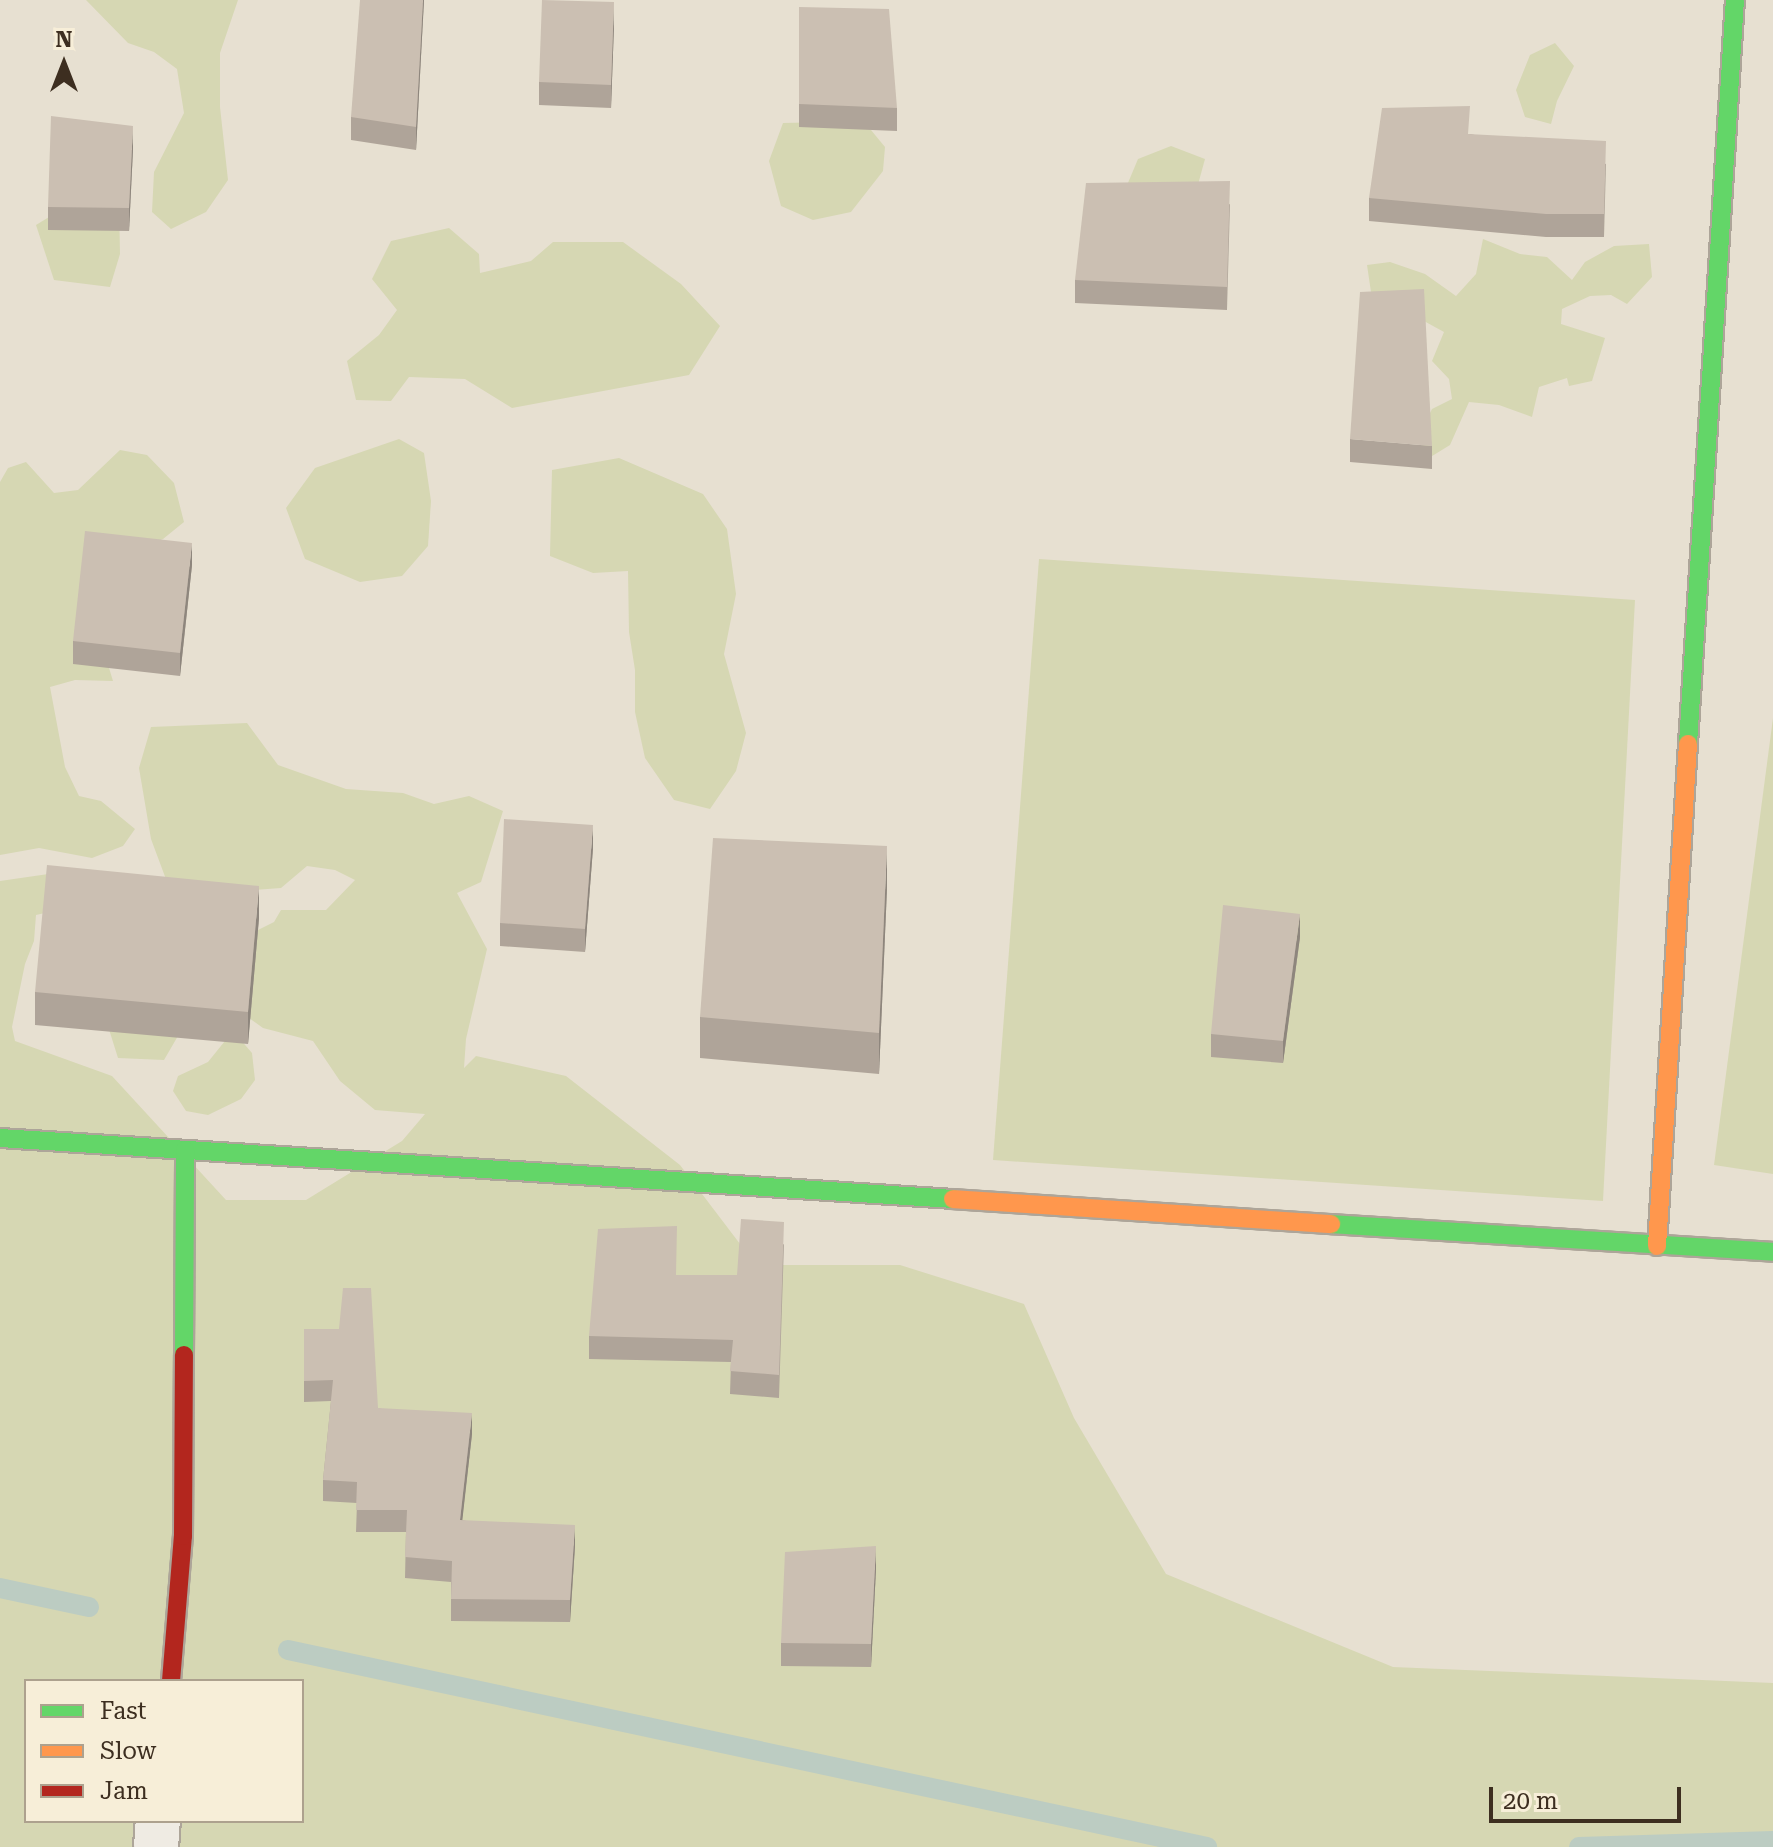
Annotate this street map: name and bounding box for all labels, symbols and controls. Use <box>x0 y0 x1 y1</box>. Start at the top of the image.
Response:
north arrow <box>24 24 104 104</box>
text: N <box>56 27 72 52</box>
legend <box>24 1679 304 1823</box>
text: Fast <box>100 1697 147 1725</box>
text: Slow <box>100 1737 156 1765</box>
scale bar <box>1493 1771 1685 1821</box>
text: Jam <box>100 1777 148 1805</box>
text: 20 m <box>1503 1787 1558 1815</box>

